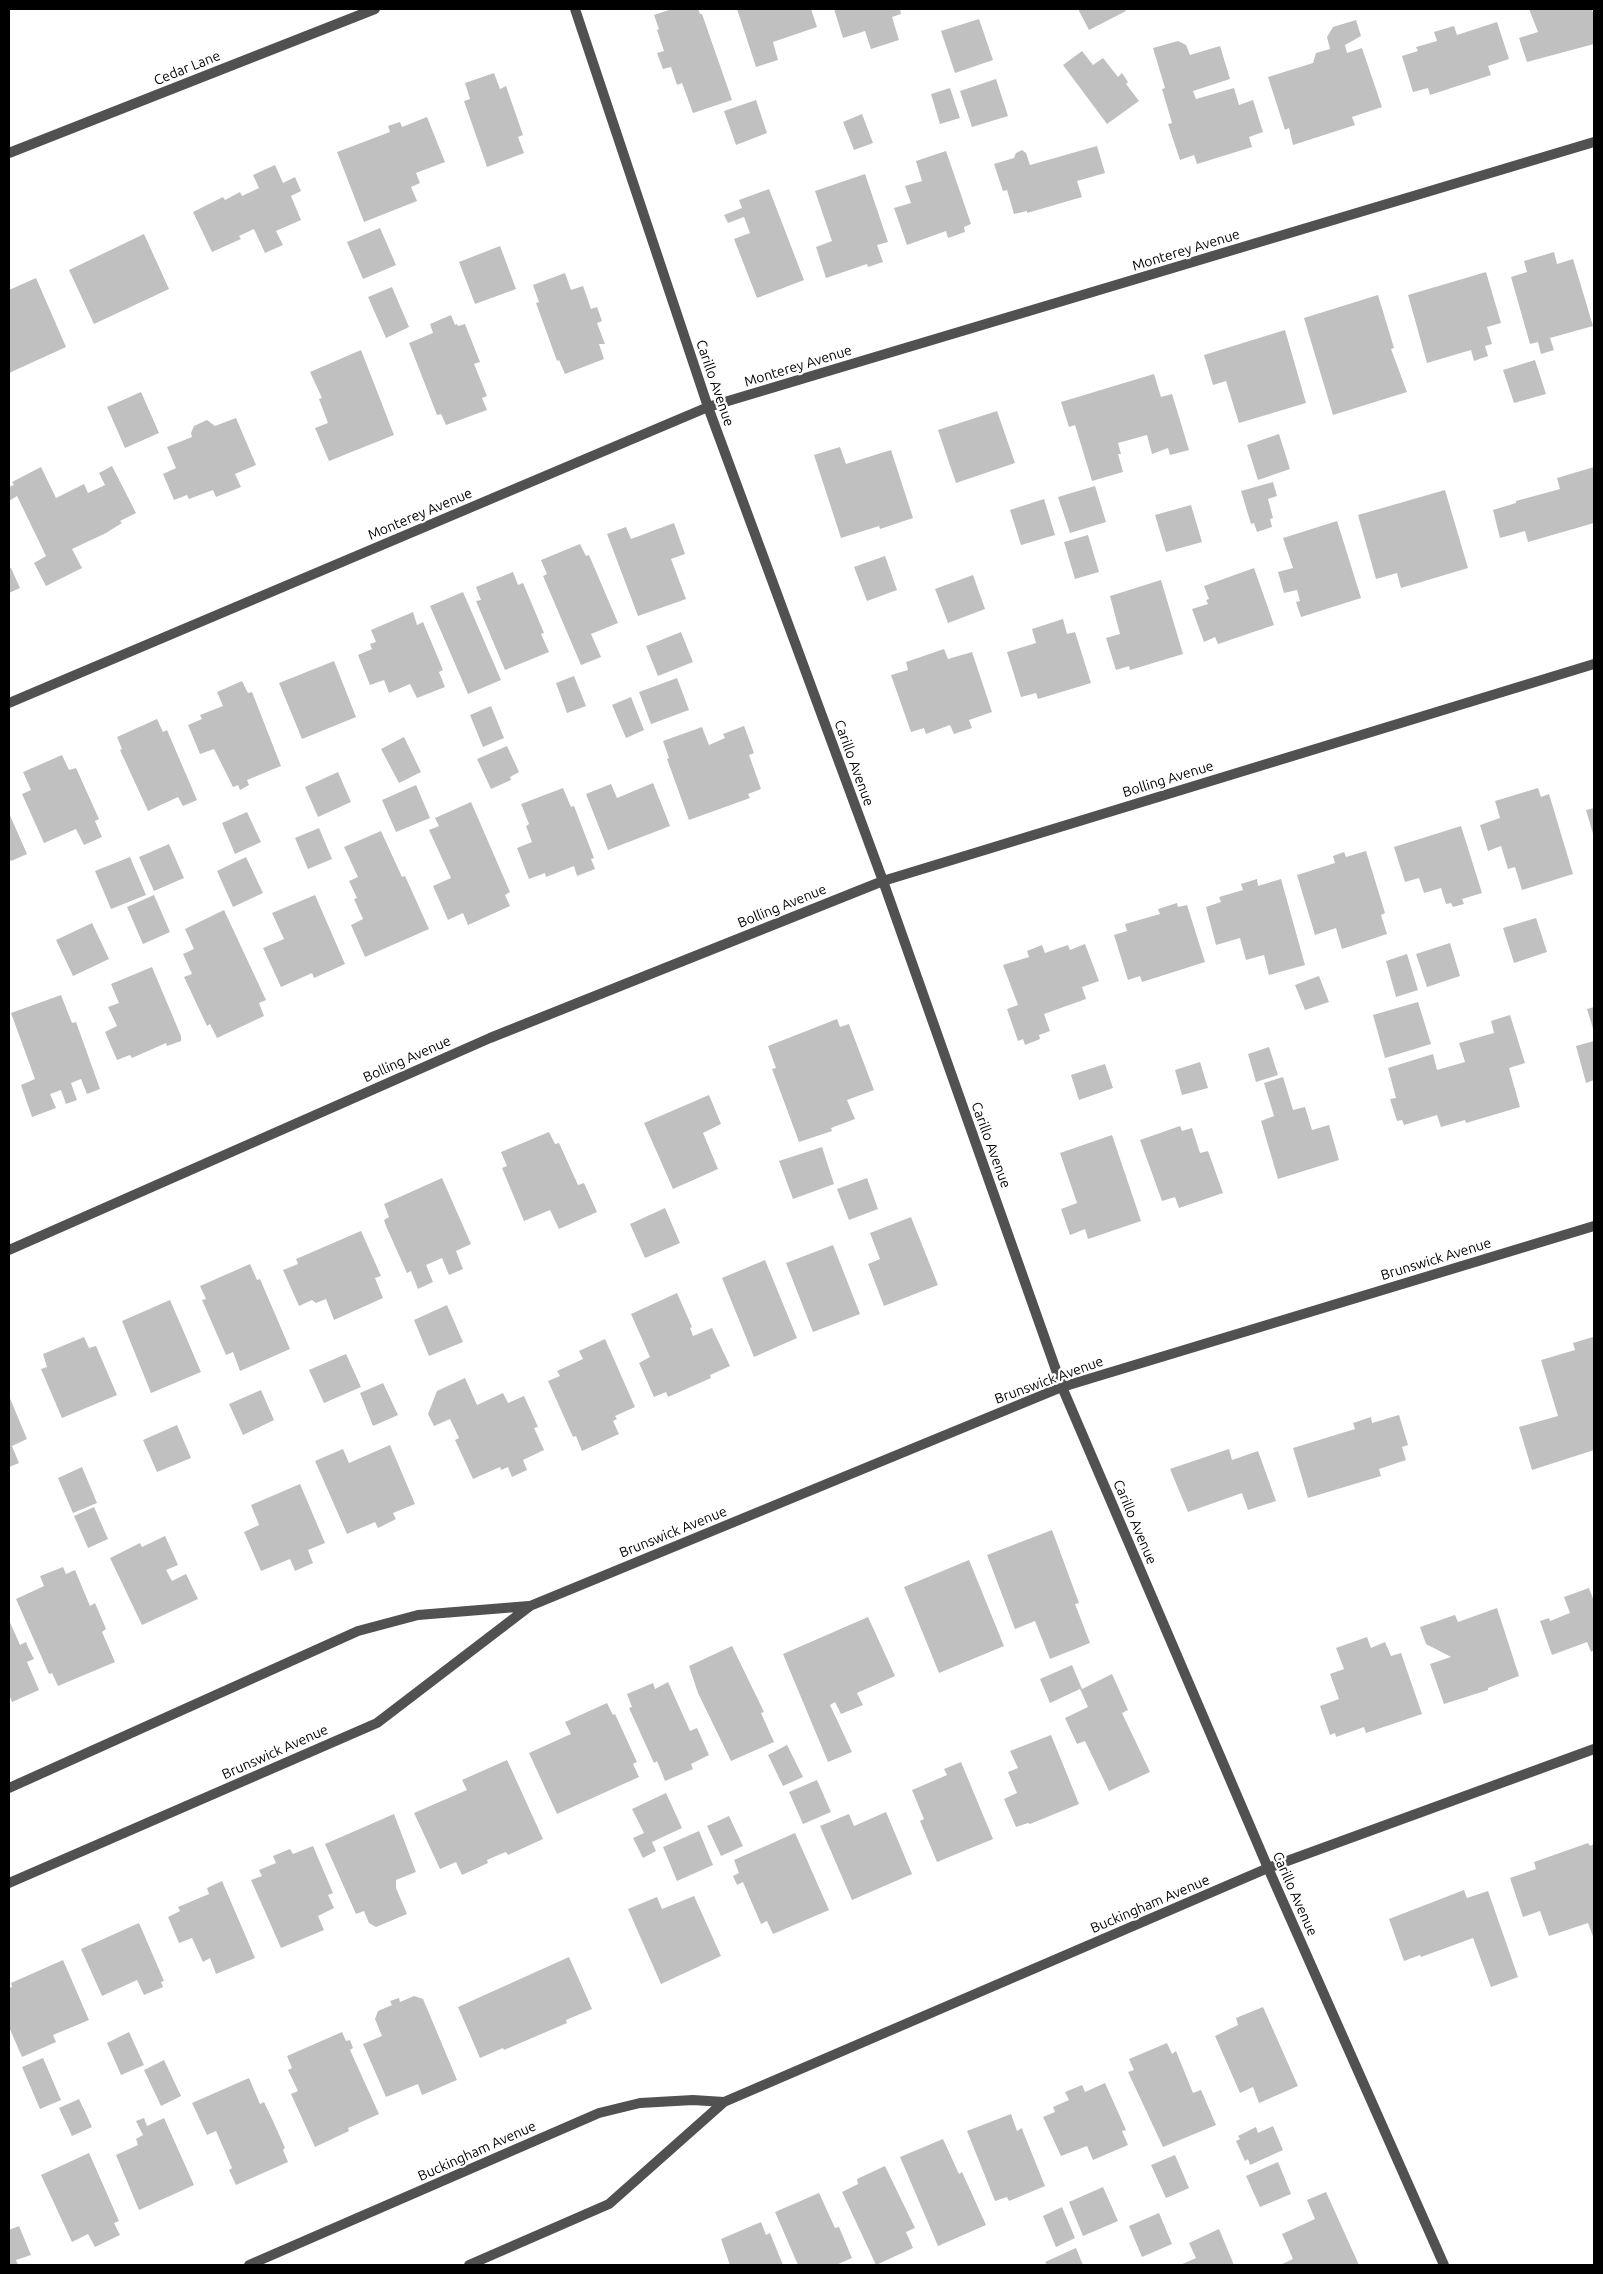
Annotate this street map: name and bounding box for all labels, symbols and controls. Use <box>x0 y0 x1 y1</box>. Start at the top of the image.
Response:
street label: Cedar Lane <box>151 47 223 89</box>
street label: Monterey Avenue <box>1130 226 1242 274</box>
street label: Carillo Avenue <box>692 338 738 428</box>
street label: Monterey Avenue <box>742 342 854 390</box>
street label: Monterey Avenue <box>365 484 475 544</box>
street label: Carillo Avenue <box>831 718 877 808</box>
street label: Bolling Avenue <box>1120 757 1216 801</box>
street label: Bolling Avenue <box>735 881 829 931</box>
street label: Bolling Avenue <box>361 1032 453 1086</box>
street label: Carillo Avenue <box>968 1100 1014 1190</box>
street label: Brunswick Avenue <box>1379 1234 1493 1284</box>
street label: Brunswick Avenue <box>992 1353 1106 1407</box>
street label: Carillo Avenue <box>1110 1477 1160 1567</box>
street label: Brunswick Avenue <box>617 1503 729 1561</box>
street label: Brunswick Avenue <box>219 1721 331 1783</box>
street label: Carillo Avenue <box>1269 1849 1321 1939</box>
street label: Buckingham Avenue <box>1088 1871 1212 1937</box>
street label: Buckingham Avenue <box>415 2117 539 2185</box>

